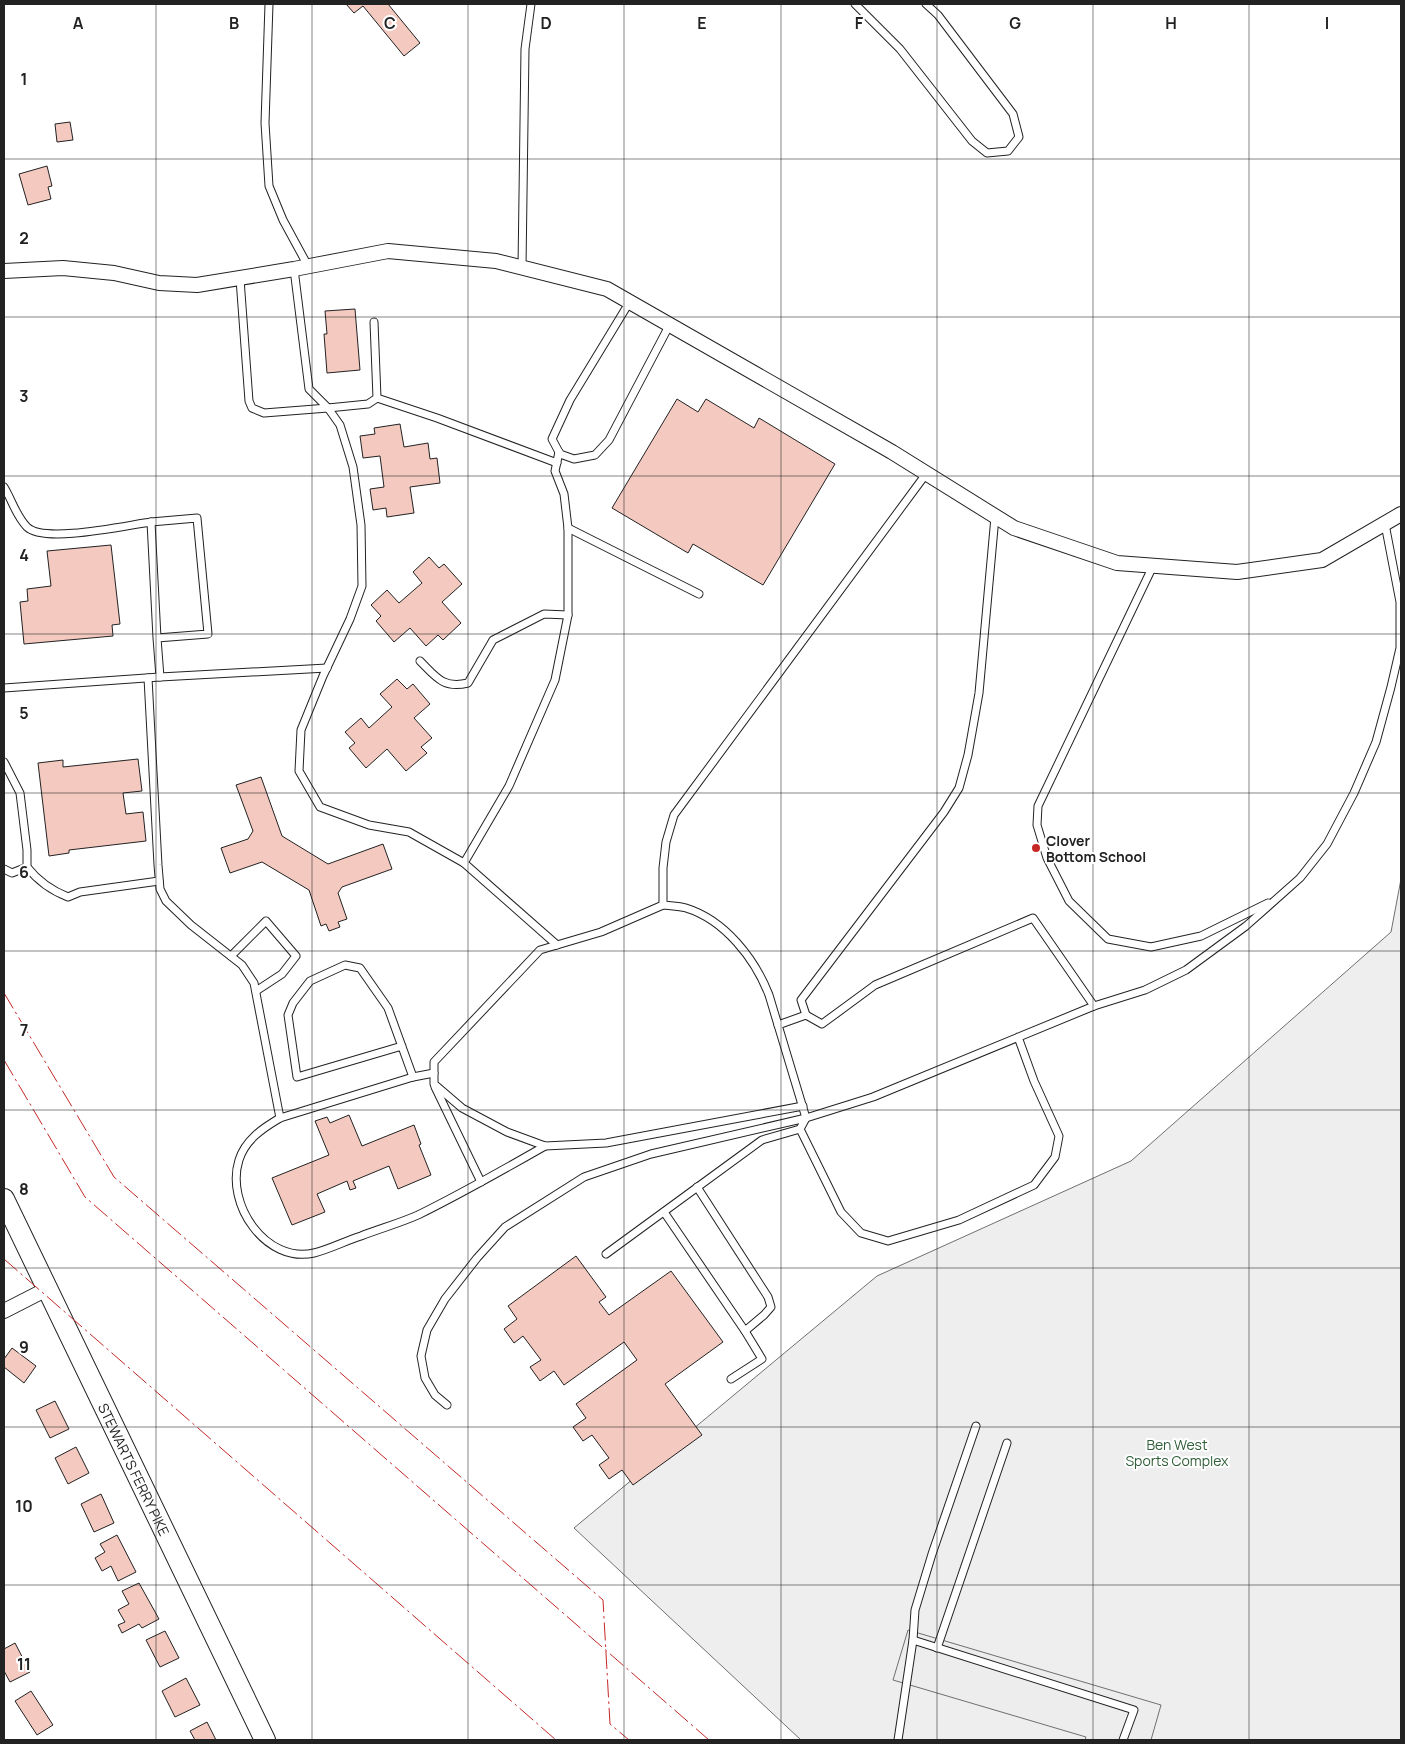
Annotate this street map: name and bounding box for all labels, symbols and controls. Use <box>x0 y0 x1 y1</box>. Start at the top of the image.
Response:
text: A <box>73 12 84 34</box>
text: B <box>229 12 239 34</box>
text: C <box>384 12 396 34</box>
text: D <box>540 12 552 34</box>
text: E <box>697 12 707 34</box>
text: F <box>855 12 864 34</box>
text: G <box>1009 12 1021 34</box>
text: H <box>1165 12 1177 34</box>
text: I <box>1325 12 1329 34</box>
text: 1 <box>20 68 28 90</box>
text: 2 <box>19 227 29 249</box>
text: 3 <box>19 385 29 407</box>
text: 4 <box>19 544 29 566</box>
text: 5 <box>19 702 29 724</box>
place label: Clover Bottom School <box>1046 831 1146 866</box>
marker: Clover Bottom School <box>1030 842 1042 854</box>
text: 6 <box>19 861 29 883</box>
text: 7 <box>20 1019 28 1041</box>
text: 8 <box>19 1178 29 1200</box>
text: 9 <box>19 1336 29 1358</box>
street label: STEWARTS FERRY PIKE <box>94 1400 174 1539</box>
park label: Ben West Sports Complex <box>1125 1435 1229 1470</box>
text: 10 <box>15 1495 33 1517</box>
text: 11 <box>17 1653 31 1675</box>

